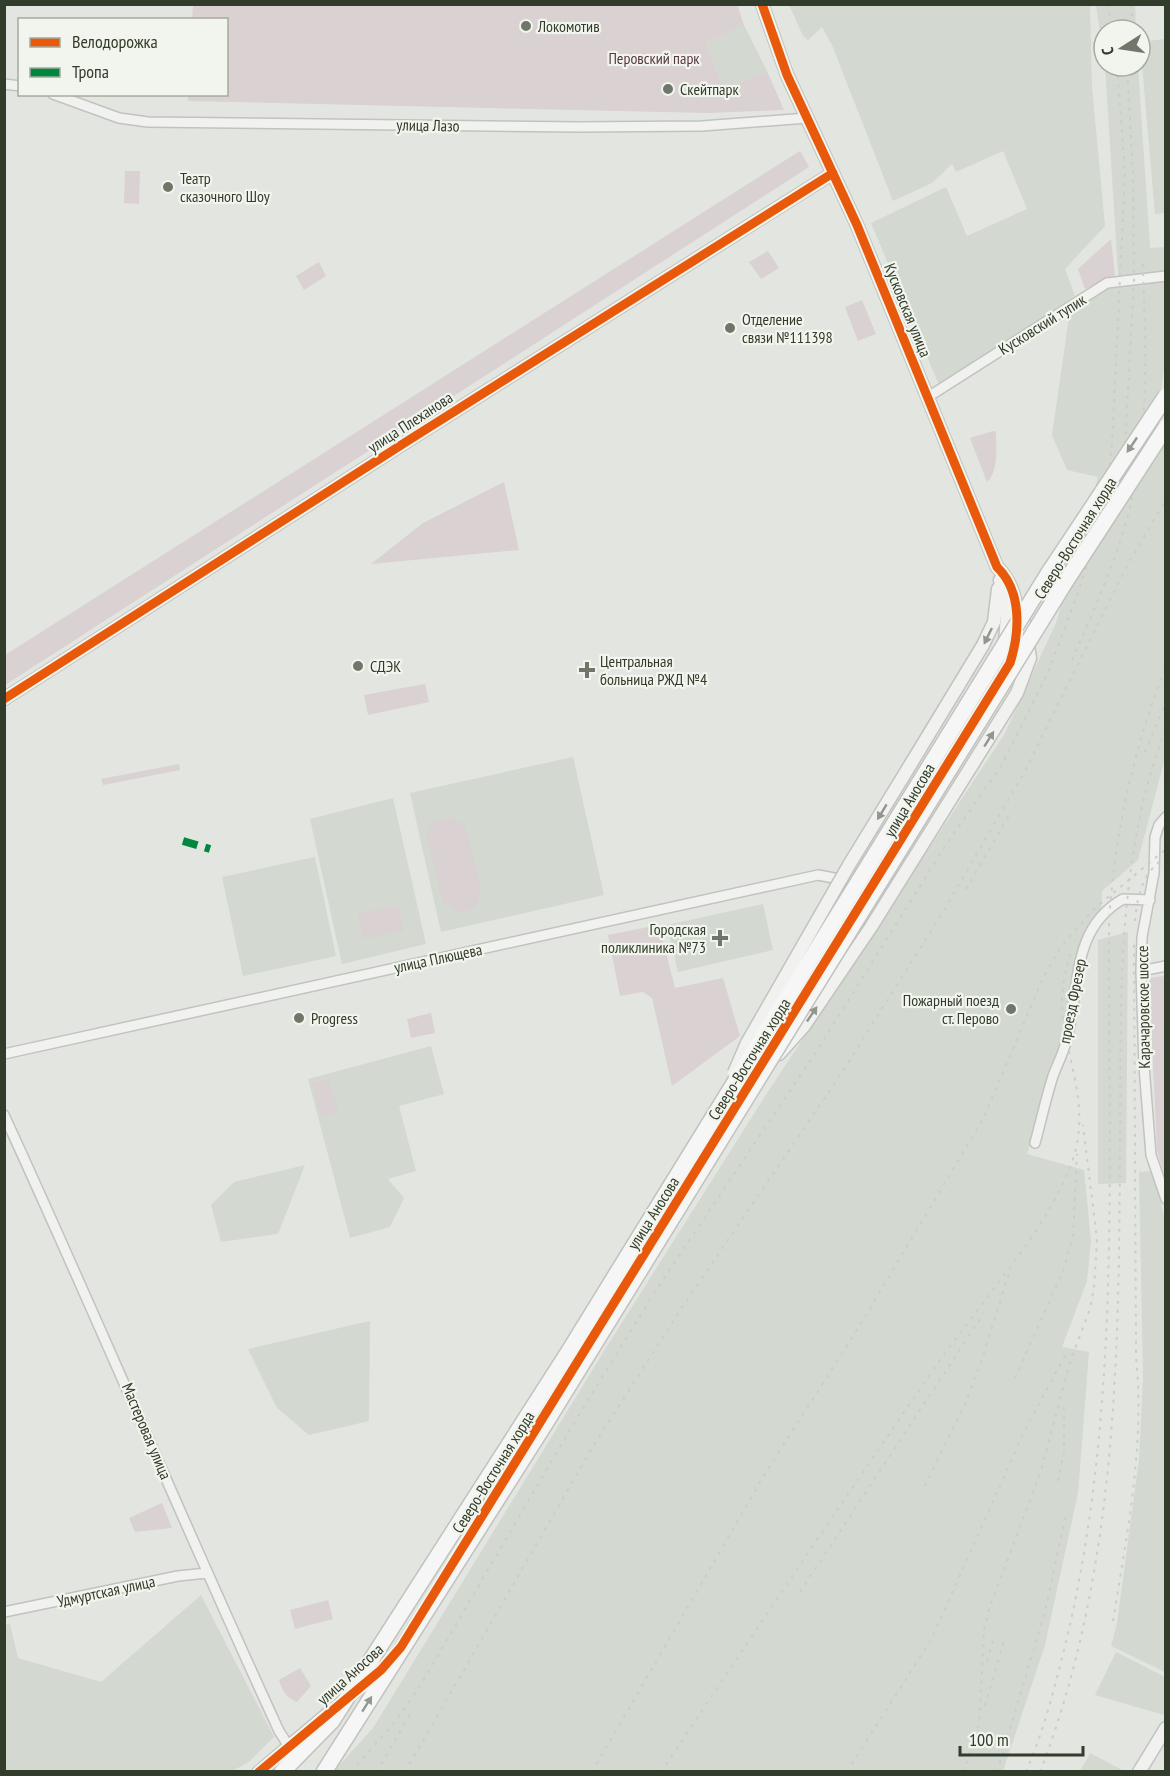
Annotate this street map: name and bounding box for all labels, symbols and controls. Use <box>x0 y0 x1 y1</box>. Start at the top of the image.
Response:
place label: Локомотив <box>537 16 600 36</box>
legend <box>18 18 228 96</box>
north arrow <box>1092 18 1152 78</box>
marker: Локомотив <box>519 19 533 33</box>
text: Велодорожка <box>72 30 158 53</box>
text: С <box>1097 45 1118 57</box>
park label: Перовский парк <box>608 48 700 68</box>
text: Тропа <box>72 60 109 83</box>
place label: Скейтпарк <box>680 79 739 99</box>
marker: Скейтпарк <box>661 82 675 96</box>
street label: улица Лазо <box>396 114 460 136</box>
place label: Театр сказочного Шоу <box>180 168 270 206</box>
marker: Театр сказочного Шоу <box>161 180 175 194</box>
street label: Кусковская улица <box>880 260 936 360</box>
street label: Кусковский тупик <box>995 289 1090 359</box>
place label: Отделение связи №111398 <box>742 309 833 347</box>
marker: Отделение связи №111398 <box>723 321 737 335</box>
street label: улица Плеханова <box>364 387 456 457</box>
one-way arrow <box>1126 436 1138 452</box>
street label: Северо-Восточная хорда <box>1029 473 1121 603</box>
one-way arrow <box>983 628 992 645</box>
place label: Центральная больница РЖД №4 <box>600 651 707 689</box>
place label: СДЭК <box>370 656 401 676</box>
marker: СДЭК <box>351 659 365 673</box>
marker: Центральная больница РЖД №4 <box>578 661 596 679</box>
one-way arrow <box>983 731 995 747</box>
street label: улица Аносова <box>879 760 939 840</box>
one-way arrow <box>876 804 887 820</box>
place label: Городская поликлиника №73 <box>601 919 706 957</box>
marker: Городская поликлиника №73 <box>711 929 729 947</box>
street label: улица Плющева <box>392 939 484 977</box>
street label: Карачаровское шоссе <box>1132 945 1154 1069</box>
street label: проезд Фрезер <box>1054 957 1090 1045</box>
place label: Пожарный поезд ст. Перово <box>903 990 999 1028</box>
street label: Северо-Восточная хорда <box>703 994 795 1124</box>
marker: Пожарный поезд ст. Перово <box>1004 1002 1018 1016</box>
one-way arrow <box>806 1006 817 1022</box>
place label: Progress <box>311 1008 358 1028</box>
marker: Progress <box>292 1011 306 1025</box>
street label: улица Аносова <box>623 1173 683 1253</box>
street label: Мастеровая улица <box>118 1380 176 1482</box>
street label: Северо-Восточная хорда <box>447 1407 539 1537</box>
street label: Удмуртская улица <box>55 1571 157 1611</box>
street label: улица Аносова <box>313 1639 387 1709</box>
one-way arrow <box>361 1696 372 1712</box>
scale bar <box>960 1719 1083 1757</box>
text: 100 m <box>969 1728 1009 1751</box>

